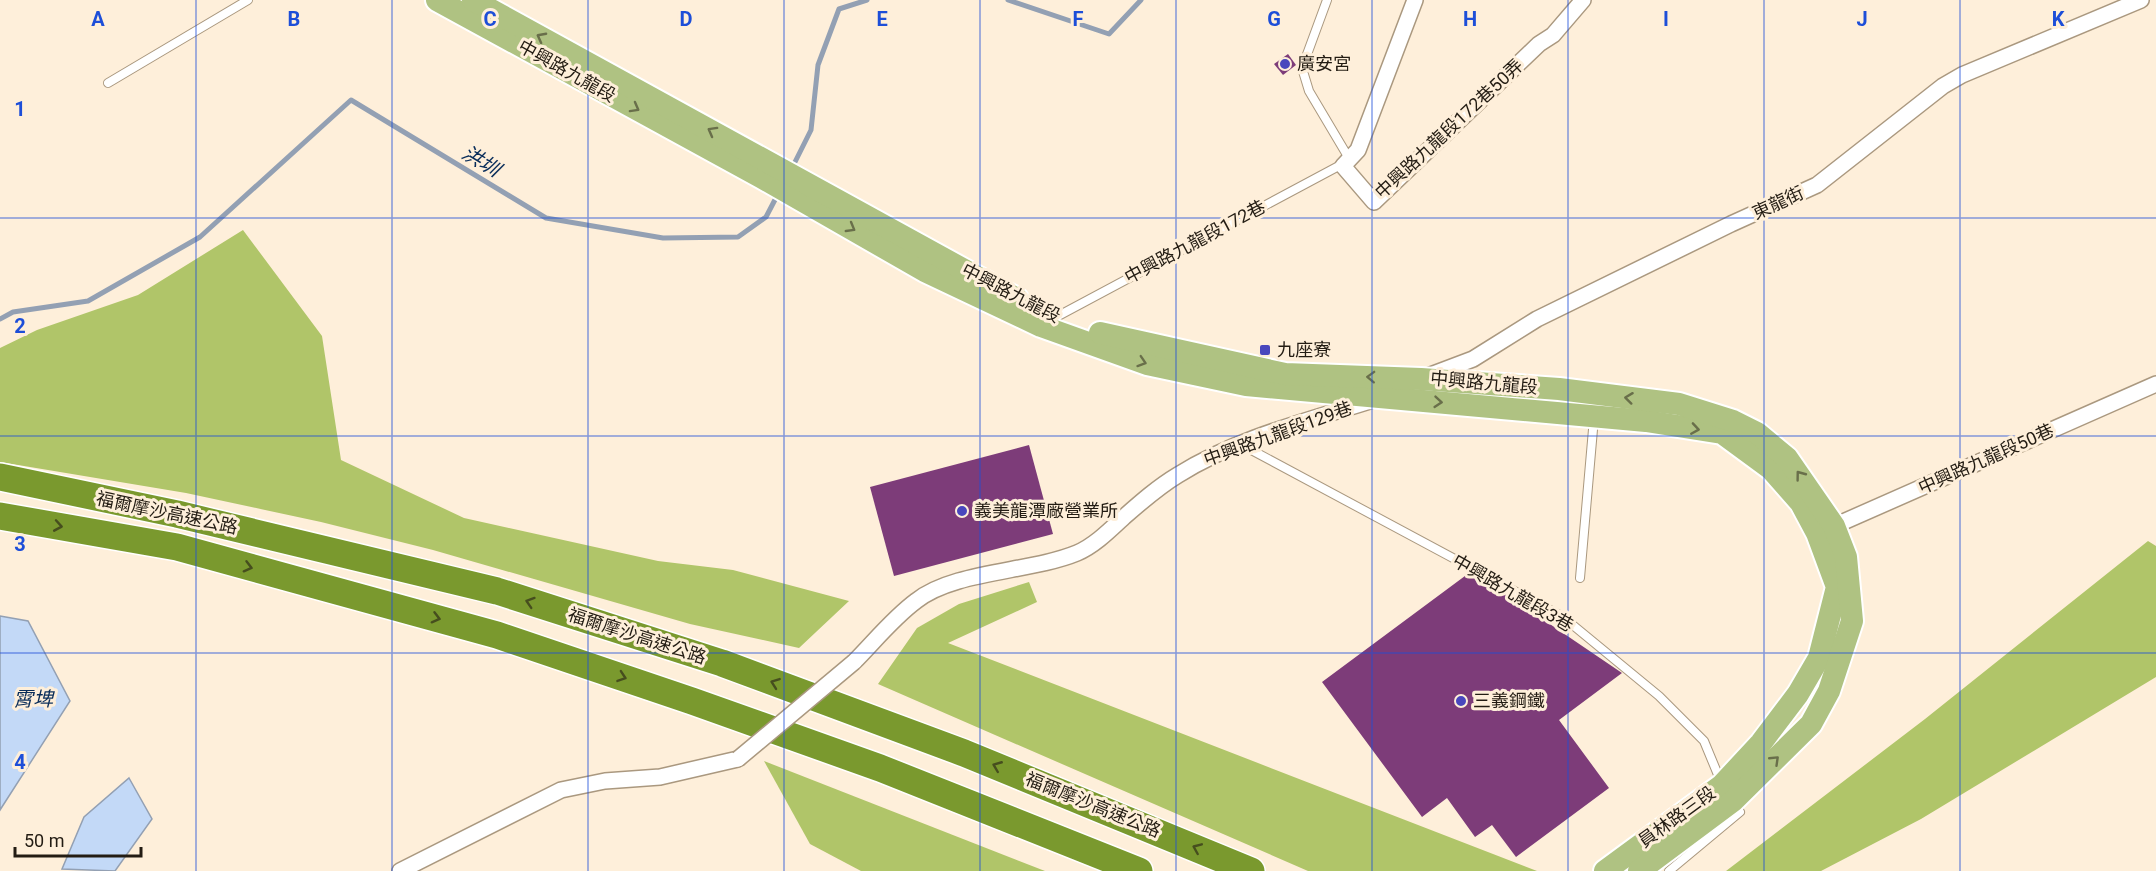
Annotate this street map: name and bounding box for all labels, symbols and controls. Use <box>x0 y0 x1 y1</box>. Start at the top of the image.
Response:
text: A <box>91 7 105 31</box>
text: B <box>288 7 300 31</box>
text: C <box>483 7 497 31</box>
text: D <box>680 7 693 31</box>
text: E <box>876 7 888 31</box>
text: F <box>1073 7 1084 31</box>
text: G <box>1267 7 1281 31</box>
text: H <box>1463 7 1477 31</box>
text: I <box>1663 7 1669 31</box>
text: J <box>1856 7 1868 31</box>
text: K <box>2052 7 2065 31</box>
one-way arrow <box>537 33 547 44</box>
street label: 中興路九龍段 <box>515 35 620 106</box>
place label: 廣安宮 <box>1297 53 1351 74</box>
street label: 中興路九龍段172巷50弄 <box>1370 55 1527 203</box>
marker: 廣安宮 <box>1278 57 1292 71</box>
text: 1 <box>14 97 26 121</box>
one-way arrow <box>629 101 640 112</box>
one-way arrow <box>707 127 718 138</box>
water label: 洪圳 <box>458 140 507 183</box>
street label: 東龍街 <box>1749 182 1807 223</box>
street label: 中興路九龍段172巷 <box>1121 196 1269 288</box>
one-way arrow <box>845 221 855 233</box>
street label: 中興路九龍段 <box>958 259 1064 326</box>
text: 2 <box>14 314 26 338</box>
place label: 九座寮 <box>1277 339 1331 360</box>
marker: 九座寮 <box>1258 343 1272 357</box>
one-way arrow <box>1136 355 1147 367</box>
street label: 中興路九龍段 <box>1429 367 1539 398</box>
one-way arrow <box>1367 370 1376 383</box>
one-way arrow <box>1624 392 1633 404</box>
one-way arrow <box>1434 395 1443 408</box>
street label: 中興路九龍段129巷 <box>1201 397 1355 470</box>
street label: 中興路九龍段50巷 <box>1915 419 2057 498</box>
one-way arrow <box>1690 422 1700 435</box>
one-way arrow <box>1796 471 1807 482</box>
street label: 福爾摩沙高速公路 <box>94 487 240 538</box>
place label: 義美龍潭廠營業所 <box>974 500 1118 521</box>
marker: 義美龍潭廠營業所 <box>955 504 969 518</box>
one-way arrow <box>53 520 62 532</box>
text: 3 <box>14 532 26 556</box>
street label: 中興路九龍段3巷 <box>1449 549 1577 636</box>
one-way arrow <box>242 560 253 572</box>
one-way arrow <box>525 596 536 609</box>
street label: 福爾摩沙高速公路 <box>565 603 709 668</box>
one-way arrow <box>431 611 441 624</box>
one-way arrow <box>616 670 627 683</box>
one-way arrow <box>770 678 781 690</box>
water label: 霄埤 <box>13 687 55 711</box>
place label: 三義鋼鐵 <box>1473 690 1545 711</box>
marker: 三義鋼鐵 <box>1454 694 1468 708</box>
text: 4 <box>14 750 26 774</box>
one-way arrow <box>1767 756 1778 767</box>
one-way arrow <box>992 761 1003 773</box>
street label: 福爾摩沙高速公路 <box>1022 768 1164 841</box>
street label: 員林路三段 <box>1634 782 1719 852</box>
scale bar <box>15 820 141 858</box>
text: 50 m <box>24 830 64 851</box>
one-way arrow <box>1192 843 1203 855</box>

